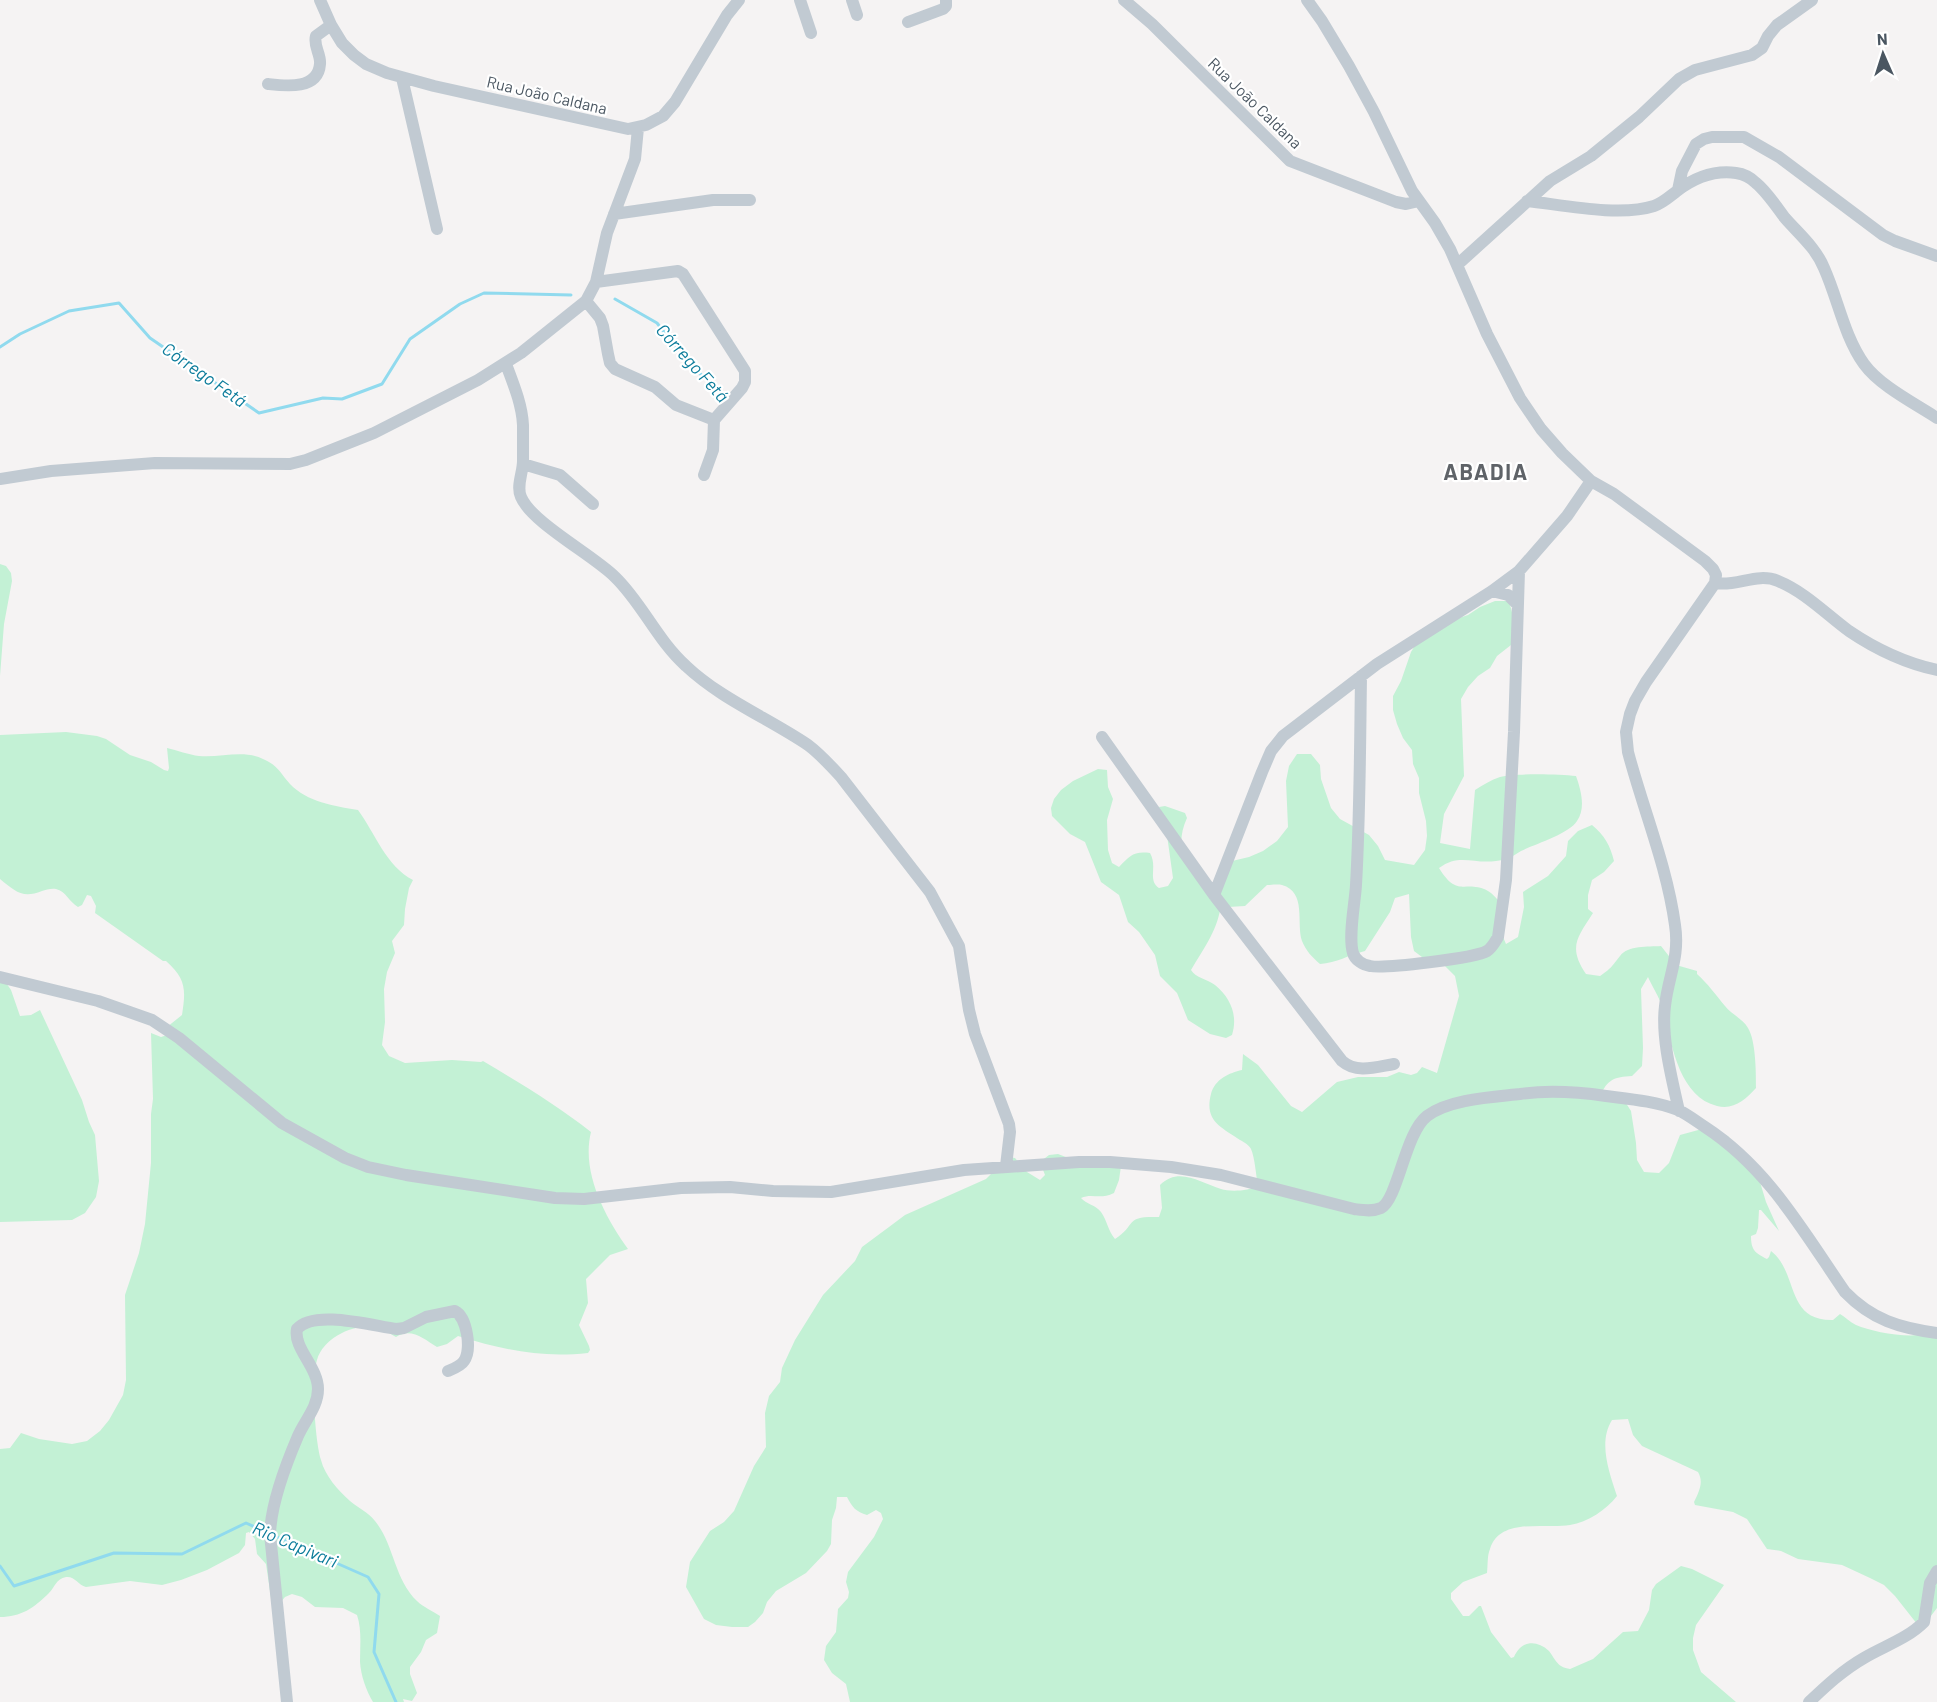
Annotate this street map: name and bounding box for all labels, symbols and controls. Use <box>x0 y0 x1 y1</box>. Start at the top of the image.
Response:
north arrow <box>1853 24 1913 84</box>
text: N <box>1876 29 1888 48</box>
street label: Rua João Caldana <box>1205 53 1306 152</box>
street label: Rua João Caldana <box>485 71 609 118</box>
water label: Córrego Fetá <box>652 319 734 406</box>
water label: Córrego Fetá <box>158 337 251 411</box>
district label: ABADIA <box>1443 458 1529 484</box>
water label: Rio Capivari <box>249 1516 342 1572</box>

